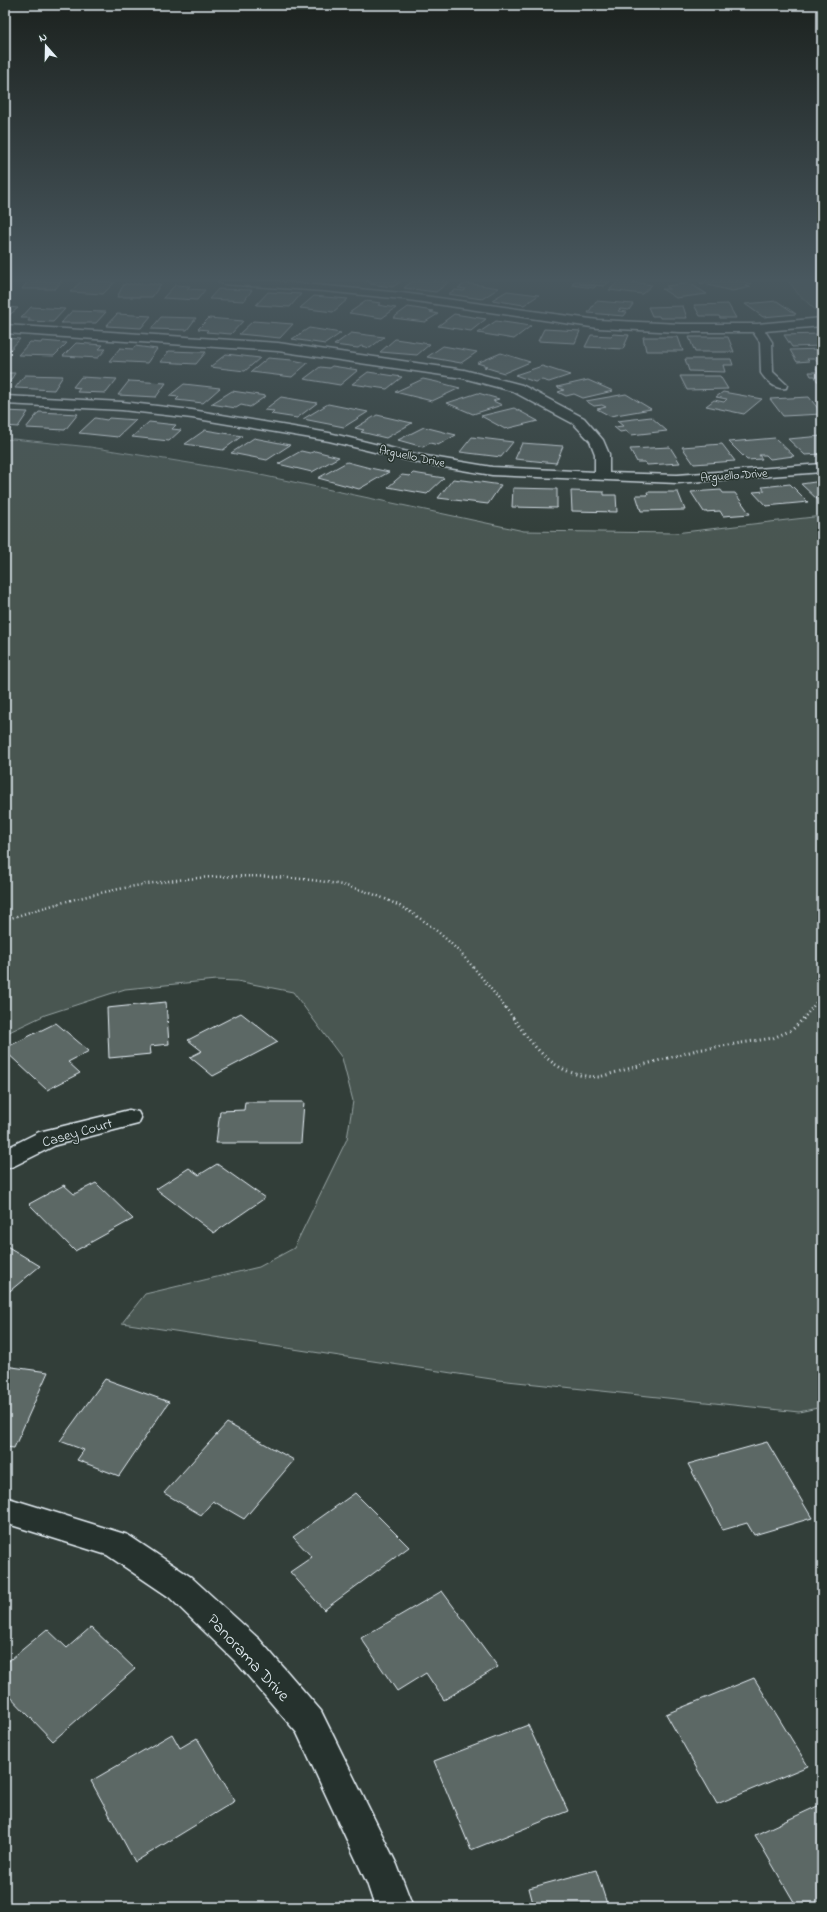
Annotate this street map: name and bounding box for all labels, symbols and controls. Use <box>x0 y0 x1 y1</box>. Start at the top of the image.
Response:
north arrow <box>26 26 66 66</box>
text: N <box>37 29 49 46</box>
street label: Arguello Drive <box>377 441 447 474</box>
street label: Arguello Drive <box>700 465 769 488</box>
street label: Casey Court <box>40 1113 115 1154</box>
street label: Panorama Drive <box>201 1609 295 1708</box>

